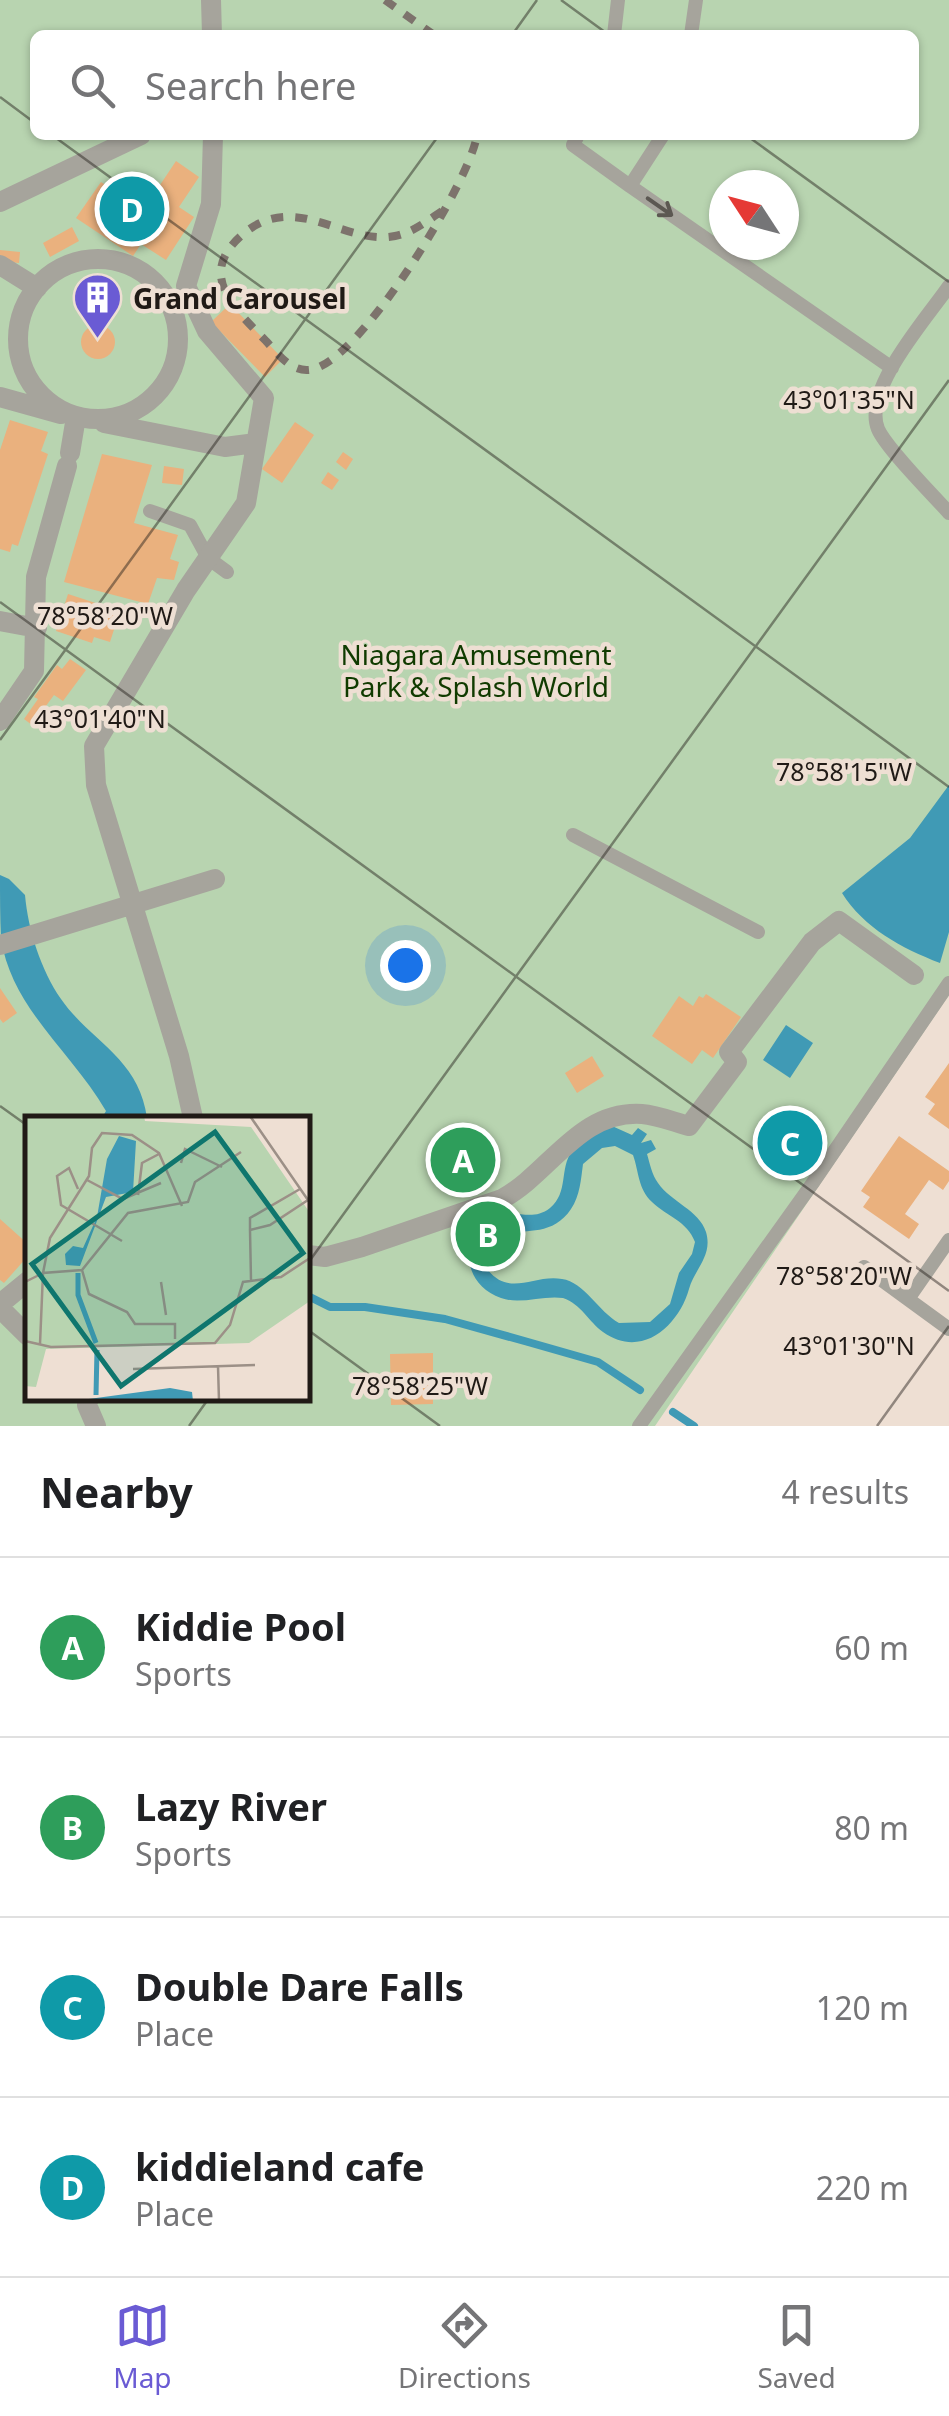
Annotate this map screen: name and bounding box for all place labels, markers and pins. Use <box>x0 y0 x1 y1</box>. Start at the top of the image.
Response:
pin: D <box>100 172 164 246</box>
building icon: Grand Carousel <box>72 272 124 340</box>
place label: Grand Carousel <box>133 279 347 317</box>
pin: C <box>758 1106 822 1180</box>
pin: A <box>430 1122 496 1198</box>
pin: B <box>456 1196 520 1272</box>

